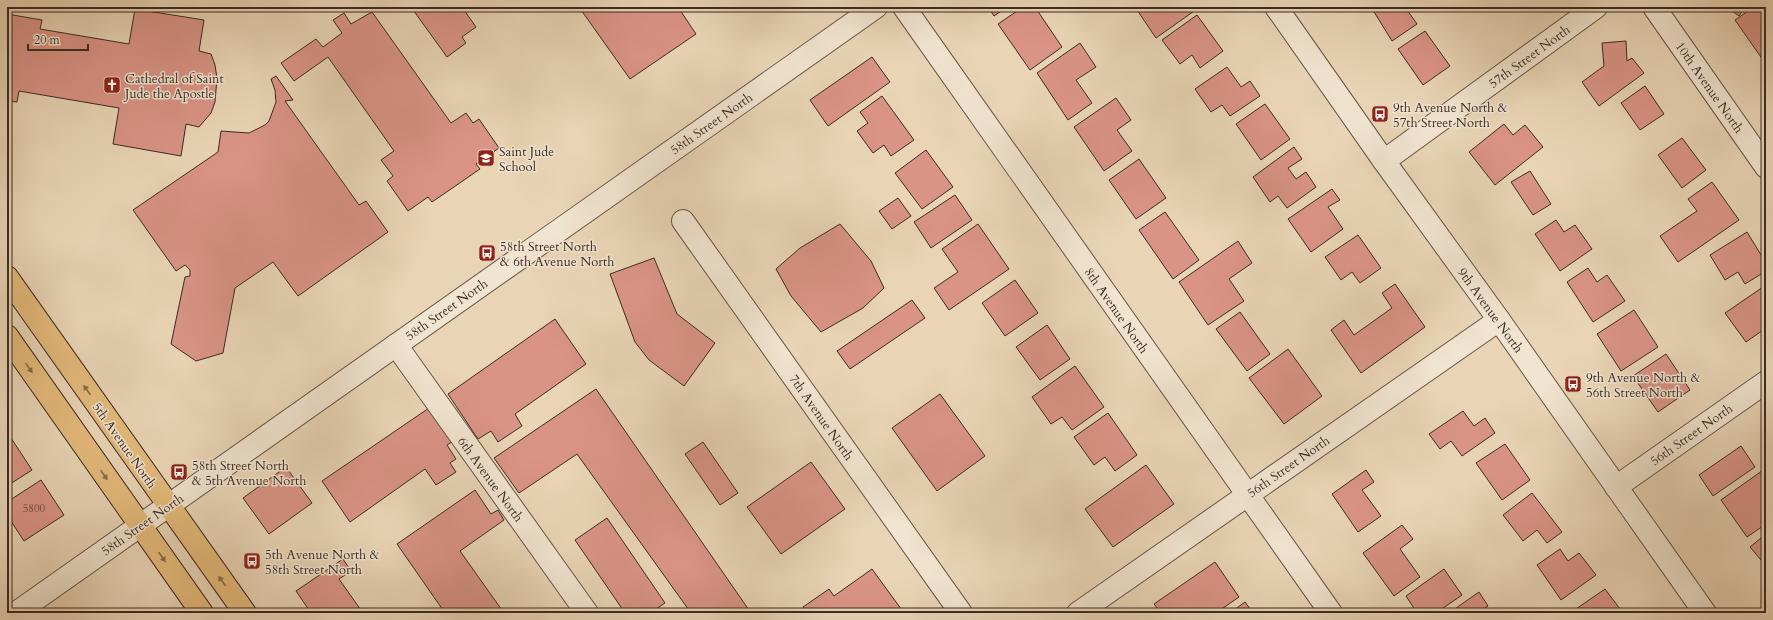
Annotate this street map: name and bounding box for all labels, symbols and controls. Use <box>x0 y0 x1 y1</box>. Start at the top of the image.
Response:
street label: 57th Street North <box>1485 21 1574 93</box>
scale bar <box>28 26 88 52</box>
text: 20 m <box>34 32 61 48</box>
street label: 10th Avenue North <box>1671 38 1747 137</box>
place label: Cathedral of Saint Jude the Apostle <box>123 70 224 103</box>
church icon: Cathedral of Saint Jude the Apostle <box>102 75 122 95</box>
street label: 58th Street North <box>667 89 756 159</box>
place label: 9th Avenue North & 57th Street North <box>1393 99 1508 132</box>
bus stop icon: 9th Avenue North & 57th Street North <box>1370 104 1390 124</box>
place label: Saint Jude School <box>499 143 554 176</box>
school or university icon: Saint Jude School <box>476 148 496 168</box>
place label: 58th Street North & 6th Avenue North <box>500 238 614 271</box>
bus stop icon: 58th Street North & 6th Avenue North <box>477 243 497 263</box>
street label: 8th Avenue North <box>1080 264 1153 357</box>
street label: 9th Avenue North <box>1453 264 1527 357</box>
street label: 58th Street North <box>402 275 491 345</box>
one-way arrow <box>25 363 33 373</box>
place label: 9th Avenue North & 56th Street North <box>1586 369 1701 402</box>
street label: 7th Avenue North <box>785 371 858 464</box>
bus stop icon: 9th Avenue North & 56th Street North <box>1563 374 1583 394</box>
one-way arrow <box>83 385 91 395</box>
street label: 5th Avenue North <box>88 399 161 492</box>
street label: 56th Street North <box>1647 400 1736 470</box>
street label: 56th Street North <box>1244 432 1333 502</box>
street label: 6th Avenue North <box>453 433 527 526</box>
place label: 58th Street North & 5th Avenue North <box>192 457 306 490</box>
bus stop icon: 58th Street North & 5th Avenue North <box>169 462 189 482</box>
one-way arrow <box>100 469 108 480</box>
street label: 58th Street North <box>98 490 187 560</box>
house number: 5800 <box>23 501 46 516</box>
place label: 5th Avenue North & 58th Street North <box>265 546 380 579</box>
bus stop icon: 5th Avenue North & 58th Street North <box>242 551 262 571</box>
one-way arrow <box>158 552 166 563</box>
one-way arrow <box>218 576 227 587</box>

